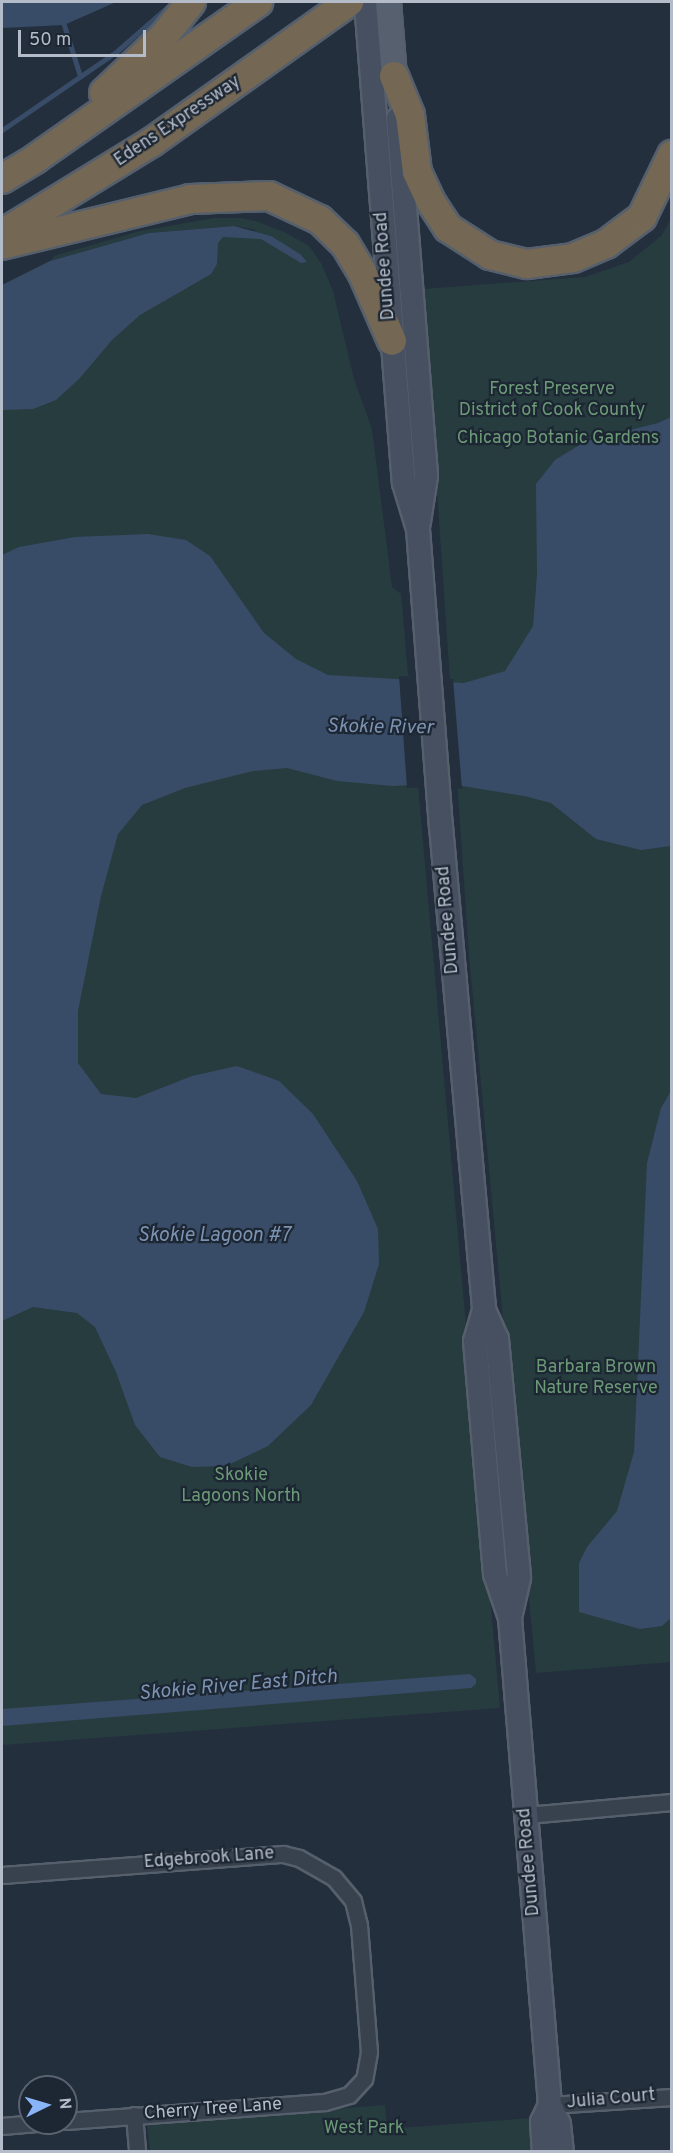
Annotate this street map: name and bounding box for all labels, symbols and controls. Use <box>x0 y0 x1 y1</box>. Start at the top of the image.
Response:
scale bar <box>21 18 148 56</box>
text: 50 m <box>29 29 71 52</box>
street label: Edens Expressway <box>111 72 245 172</box>
street label: Dundee Road <box>371 211 401 321</box>
park label: Forest Preserve District of Cook County <box>459 380 645 422</box>
park label: Chicago Botanic Gardens <box>457 428 659 450</box>
water label: Skokie River <box>326 715 434 741</box>
street label: Dundee Road <box>434 865 464 975</box>
water label: Skokie Lagoon #7 <box>137 1224 291 1248</box>
park label: Barbara Brown Nature Reserve <box>534 1358 658 1400</box>
park label: Skokie Lagoons North <box>181 1466 301 1508</box>
water label: Skokie River East Ditch <box>138 1665 338 1707</box>
street label: Dundee Road <box>515 1807 545 1917</box>
street label: Edgebrook Lane <box>143 1844 275 1874</box>
north arrow <box>18 2075 78 2135</box>
street label: Julia Court <box>566 2085 656 2115</box>
street label: Cherry Tree Lane <box>143 2094 283 2126</box>
text: N <box>53 2097 74 2110</box>
park label: West Park <box>324 2118 404 2140</box>

